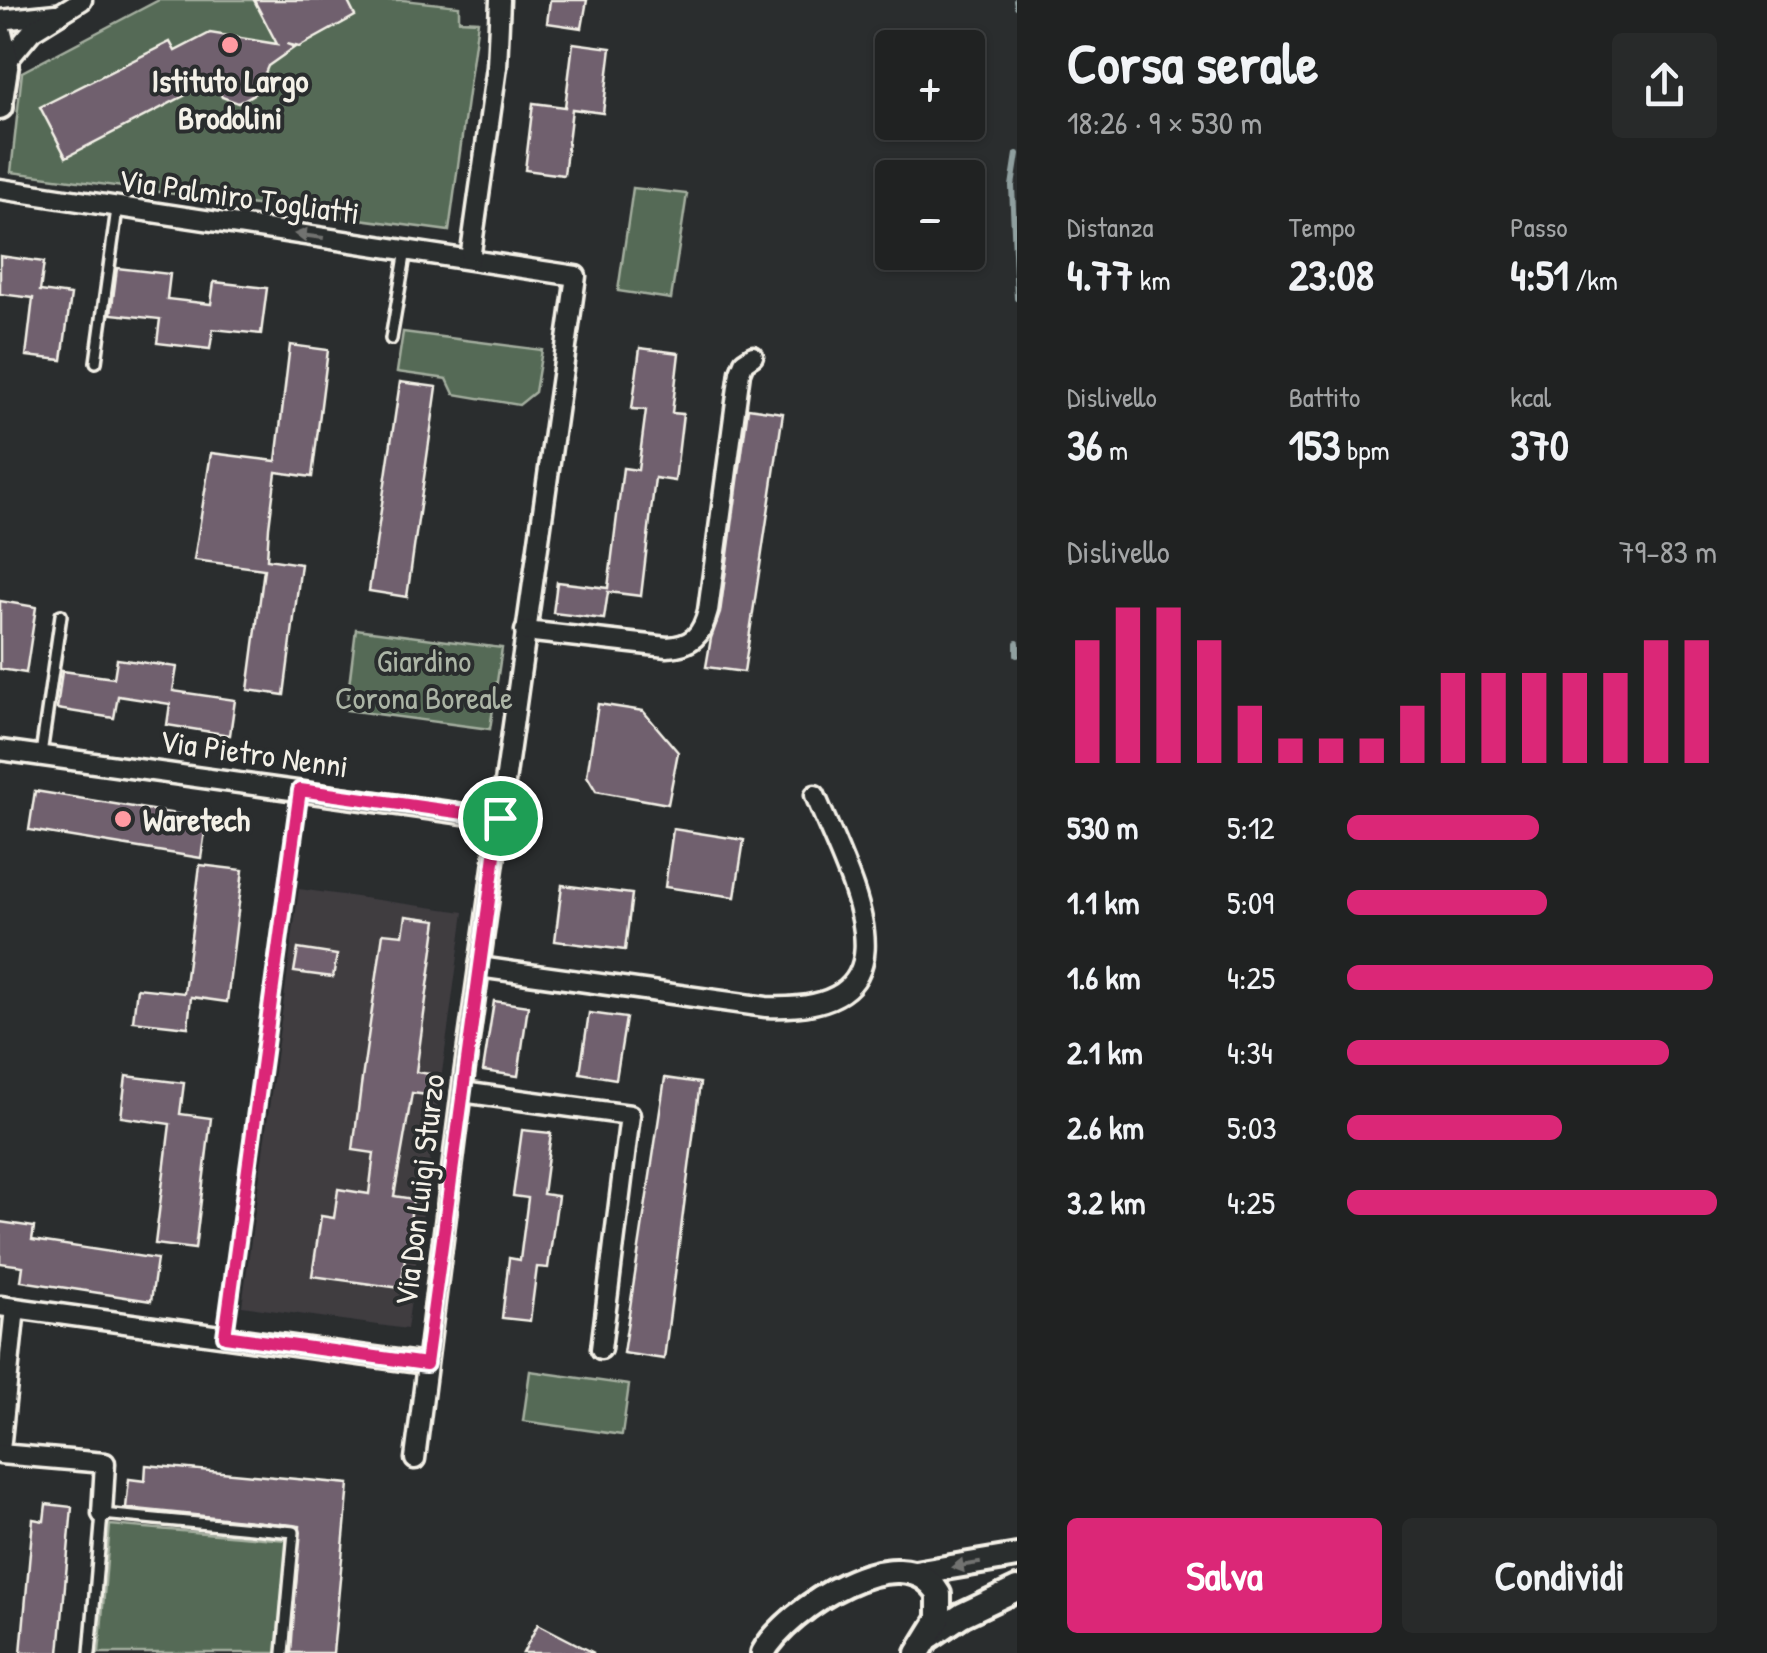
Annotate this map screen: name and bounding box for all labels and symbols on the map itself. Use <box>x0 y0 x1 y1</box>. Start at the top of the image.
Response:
marker: Istituto Largo Brodolini <box>219 34 241 56</box>
place label: Istituto Largo Brodolini <box>152 59 309 139</box>
street label: Via Palmiro Togliatti <box>116 158 362 234</box>
one-way arrow <box>293 228 324 244</box>
park label: Giardino Corona Boreale <box>335 639 513 719</box>
street label: Via Pietro Nenni <box>157 719 351 787</box>
pin <box>458 776 543 861</box>
place label: Waretech <box>143 798 250 841</box>
marker: Waretech <box>112 808 134 830</box>
street label: Via Don Luigi Sturzo <box>383 1072 455 1308</box>
one-way arrow <box>950 1557 981 1573</box>

